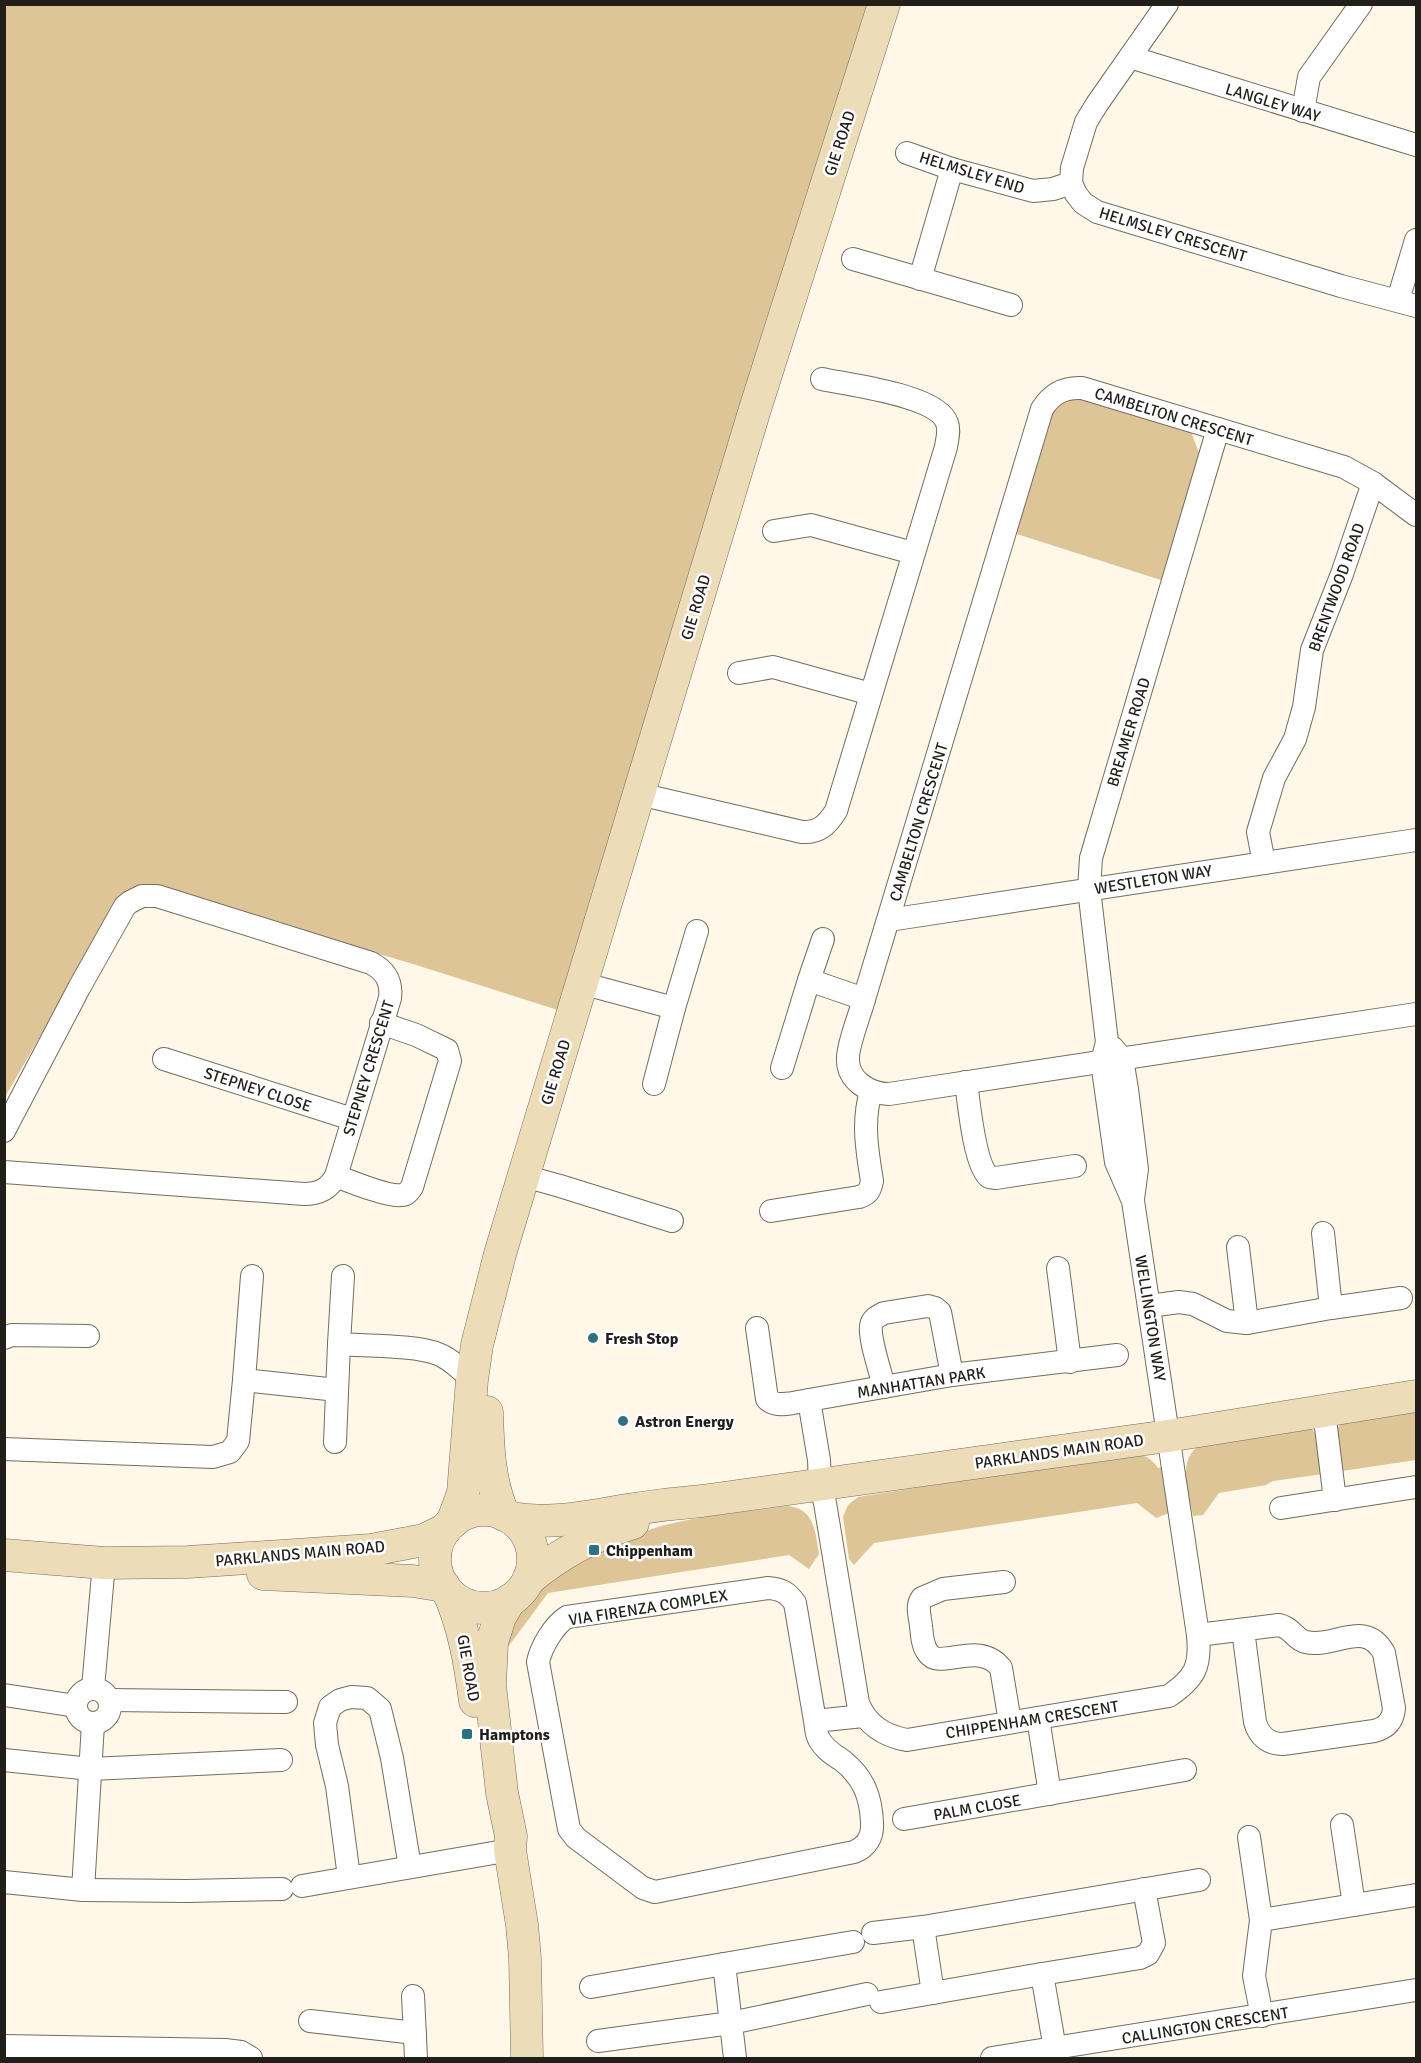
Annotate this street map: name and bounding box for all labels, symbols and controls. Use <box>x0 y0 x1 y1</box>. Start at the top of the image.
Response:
street label: LANGLEY WAY <box>1223 79 1323 127</box>
street label: GIE ROAD <box>820 108 860 178</box>
street label: HELMSLEY END <box>917 147 1027 198</box>
street label: HELMSLEY CRESCENT <box>1096 203 1249 267</box>
street label: CAMBELTON CRESCENT <box>1092 383 1255 451</box>
street label: BRENTWOOD ROAD <box>1304 520 1369 654</box>
street label: GIE ROAD <box>677 572 715 642</box>
street label: BREAMER ROAD <box>1103 675 1155 789</box>
street label: CAMBELTON CRESCENT <box>885 741 953 904</box>
street label: WESTLETON WAY <box>1093 861 1213 899</box>
street label: STEPNEY CRESCENT <box>339 998 399 1138</box>
street label: GIE ROAD <box>537 1037 575 1107</box>
street label: STEPNEY CLOSE <box>201 1063 314 1117</box>
street label: WELLINGTON WAY <box>1130 1254 1170 1383</box>
place label: Fresh Stop <box>605 1329 679 1349</box>
marker: Fresh Stop <box>586 1331 600 1345</box>
street label: MANHATTAN PARK <box>856 1363 987 1403</box>
place label: Astron Energy <box>635 1412 734 1432</box>
marker: Astron Energy <box>616 1414 630 1428</box>
street label: PARKLANDS MAIN ROAD <box>973 1430 1145 1474</box>
street label: PARKLANDS MAIN ROAD <box>214 1537 386 1571</box>
place label: Chippenham <box>606 1541 693 1561</box>
marker: Chippenham <box>587 1543 601 1557</box>
street label: VIA FIRENZA COMPLEX <box>567 1585 730 1630</box>
street label: GIE ROAD <box>452 1633 484 1703</box>
street label: CHIPPENHAM CRESCENT <box>944 1696 1120 1744</box>
place label: Hamptons <box>479 1725 550 1745</box>
marker: Hamptons <box>460 1727 474 1741</box>
street label: PALM CLOSE <box>932 1790 1023 1826</box>
street label: CALLINGTON CRESCENT <box>1120 2003 1290 2049</box>

